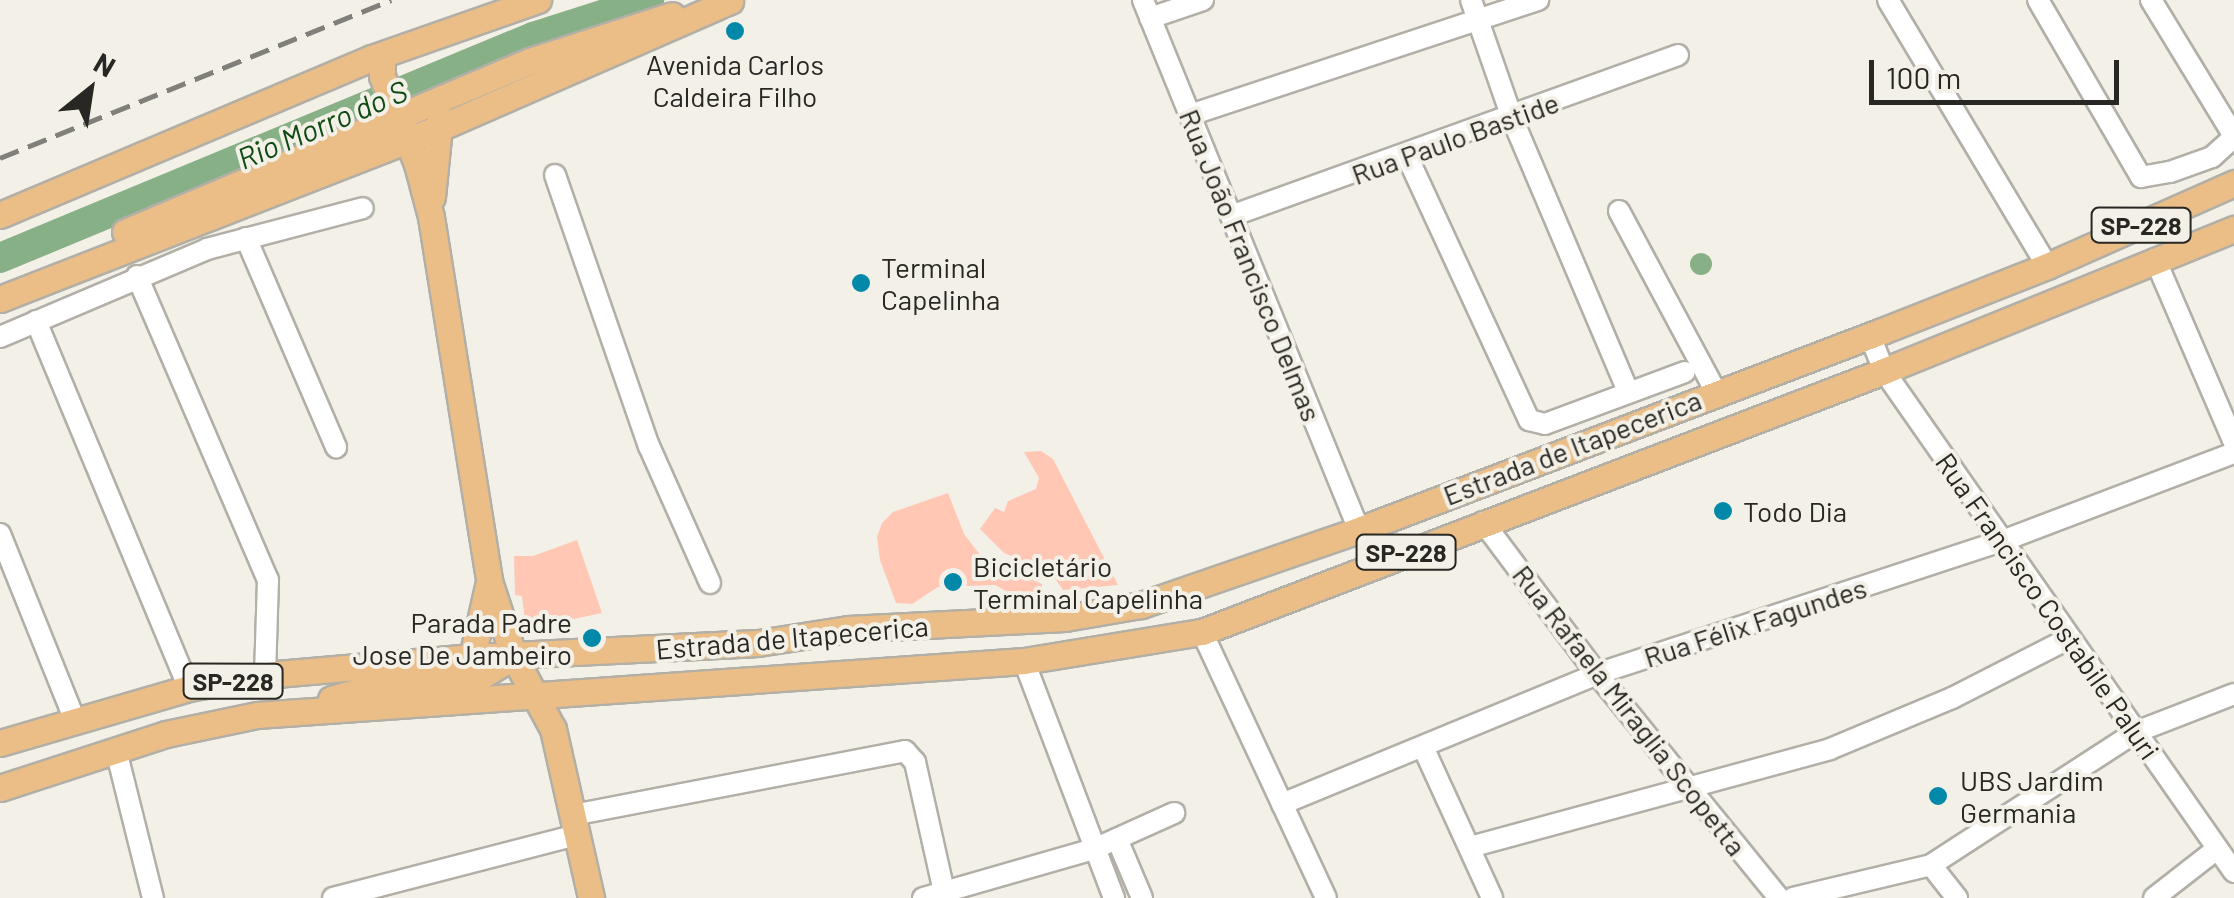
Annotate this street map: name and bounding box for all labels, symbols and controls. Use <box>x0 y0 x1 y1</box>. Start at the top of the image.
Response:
marker: Avenida Carlos Caldeira Filho <box>724 20 746 42</box>
north arrow <box>40 40 140 140</box>
scale bar <box>1874 40 2124 102</box>
text: N <box>88 45 122 83</box>
place label: Avenida Carlos Caldeira Filho <box>646 47 824 113</box>
text: 100 m <box>1886 59 1961 95</box>
water label: Rio Morro do S <box>232 72 412 176</box>
street label: Rua Paulo Bastide <box>1347 85 1563 191</box>
street label: Rua João Francisco Delmas <box>1173 104 1329 426</box>
road number: SP-228 <box>2088 205 2194 245</box>
place label: Terminal Capelinha <box>881 250 1000 316</box>
marker: Terminal Capelinha <box>850 272 872 294</box>
street label: Estrada de Itapecerica <box>1438 382 1706 512</box>
street label: Rua Francisco Costabile Paluri <box>1929 446 2167 766</box>
place label: Todo Dia <box>1743 494 1847 528</box>
marker: Todo Dia <box>1712 500 1734 522</box>
road number: SP-228 <box>1354 532 1458 572</box>
place label: Bicicletário Terminal Capelinha <box>973 549 1203 615</box>
street label: Rua Rafaela Miraglia Scopetta <box>1506 558 1754 862</box>
street label: Rua Félix Fagundes <box>1640 570 1870 674</box>
marker: Bicicletário Terminal Capelinha <box>942 571 964 593</box>
place label: Parada Padre Jose De Jambeiro <box>353 605 572 671</box>
street label: Estrada de Itapecerica <box>654 608 930 666</box>
marker: Parada Padre Jose De Jambeiro <box>581 627 603 649</box>
road number: SP-228 <box>180 661 286 701</box>
place label: UBS Jardim Germania <box>1960 763 2104 829</box>
marker: UBS Jardim Germania <box>1925 783 1951 809</box>

